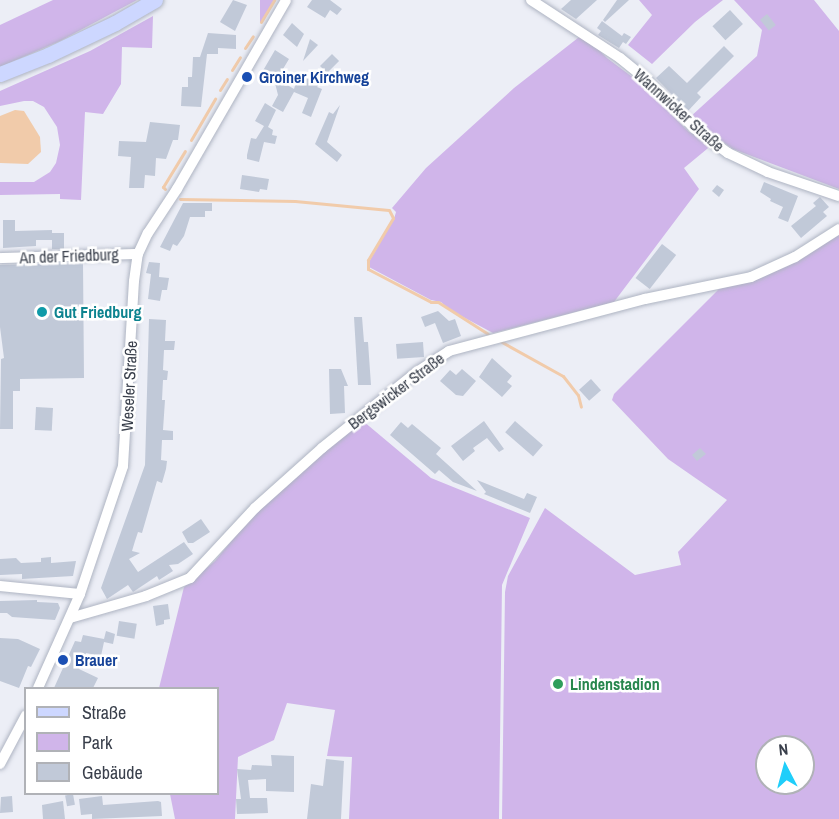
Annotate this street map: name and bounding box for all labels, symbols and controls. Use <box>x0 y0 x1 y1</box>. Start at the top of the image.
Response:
street label: Wannwicker Straße <box>630 64 728 156</box>
place label: Groiner Kirchweg <box>259 67 369 87</box>
marker: Groiner Kirchweg <box>240 70 254 84</box>
street label: An der Friedburg <box>19 245 119 267</box>
place label: Gut Friedburg <box>54 302 141 322</box>
marker: Gut Friedburg <box>35 305 49 319</box>
street label: Weseler Straße <box>117 340 141 432</box>
street label: Bergswicker Straße <box>344 349 448 433</box>
place label: Brauer <box>75 650 117 670</box>
marker: Brauer <box>56 653 70 667</box>
place label: Lindenstadion <box>570 674 660 694</box>
marker: Lindenstadion <box>551 677 565 691</box>
legend <box>24 687 219 795</box>
text: Straße <box>82 700 126 725</box>
text: Park <box>82 730 112 755</box>
north arrow <box>755 735 815 795</box>
text: N <box>777 738 789 761</box>
text: Gebäude <box>82 760 143 785</box>

